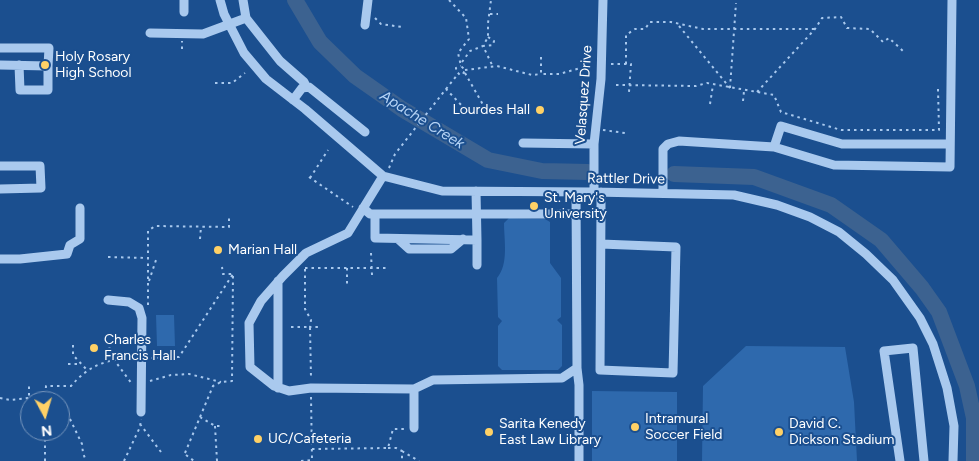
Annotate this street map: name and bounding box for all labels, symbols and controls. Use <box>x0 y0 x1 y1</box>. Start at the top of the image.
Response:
street label: Velasquez Drive <box>572 45 596 145</box>
place label: Holy Rosary High School <box>55 49 132 82</box>
marker: Holy Rosary High School <box>39 59 51 71</box>
water label: Apache Creek <box>377 87 467 153</box>
place label: Lourdes Hall <box>452 102 530 118</box>
marker: Lourdes Hall <box>534 104 546 116</box>
street label: Rattler Drive <box>587 170 665 188</box>
place label: St. Mary's University <box>544 190 607 222</box>
marker: St. Mary's University <box>528 200 540 212</box>
place label: Marian Hall <box>228 242 297 258</box>
marker: Marian Hall <box>212 244 224 256</box>
place label: Charles Francis Hall <box>104 332 176 364</box>
marker: Charles Francis Hall <box>88 342 100 354</box>
north arrow <box>20 391 70 441</box>
place label: Intramural Soccer Field <box>645 411 722 444</box>
place label: Sarita Kenedy East Law Library <box>499 416 601 448</box>
place label: David C. Dickson Stadium <box>789 416 894 448</box>
text: N <box>40 421 53 439</box>
marker: Intramural Soccer Field <box>629 421 641 433</box>
marker: Sarita Kenedy East Law Library <box>483 426 495 438</box>
marker: David C. Dickson Stadium <box>773 426 785 438</box>
place label: UC/Cafeteria <box>268 431 351 447</box>
marker: UC/Cafeteria <box>252 433 264 445</box>

